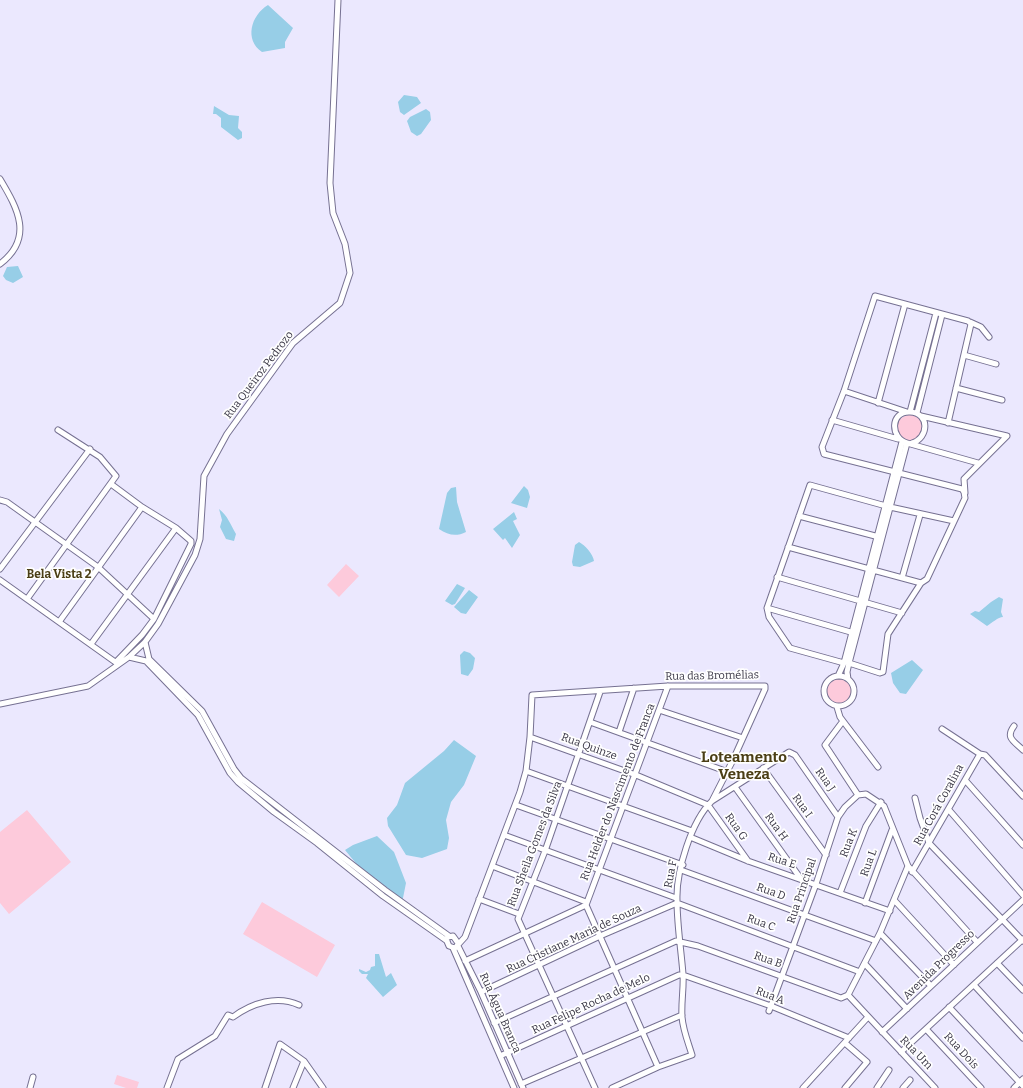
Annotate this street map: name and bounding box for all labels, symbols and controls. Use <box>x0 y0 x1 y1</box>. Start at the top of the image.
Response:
street label: Rua Queiroz Pedrozo <box>222 329 296 421</box>
district label: Bela Vista 2 <box>27 568 91 582</box>
street label: Rua das Bromélias <box>665 669 759 683</box>
street label: Rua Helder do Nascimento de Franca <box>578 702 658 882</box>
street label: Rua Quinze <box>559 731 619 763</box>
district label: Loteamento Veneza <box>701 749 787 784</box>
street label: Rua Corá Coralina <box>911 762 967 848</box>
street label: Rua J <box>812 766 838 794</box>
street label: Rua Sheila Gomes da Silva <box>505 779 565 909</box>
street label: Rua I <box>789 792 815 820</box>
street label: Rua G <box>722 811 750 843</box>
street label: Rua H <box>762 811 790 843</box>
street label: Rua K <box>837 827 861 859</box>
street label: Rua L <box>858 848 880 878</box>
street label: Rua E <box>766 850 798 872</box>
street label: Rua Principal <box>785 857 819 925</box>
street label: Rua F <box>662 859 680 889</box>
street label: Rua D <box>755 881 787 903</box>
street label: Rua Cristiane Maria de Souza <box>504 902 644 976</box>
street label: Rua C <box>745 912 777 934</box>
street label: Avenida Progresso <box>900 927 978 1003</box>
street label: Rua B <box>752 949 784 971</box>
street label: Rua Água Branca <box>476 971 524 1055</box>
street label: Rua Felipe Rocha de Melo <box>530 971 652 1037</box>
street label: Rua A <box>754 984 786 1008</box>
street label: Rua Dois <box>941 1030 981 1072</box>
street label: Rua Um <box>897 1034 935 1072</box>

